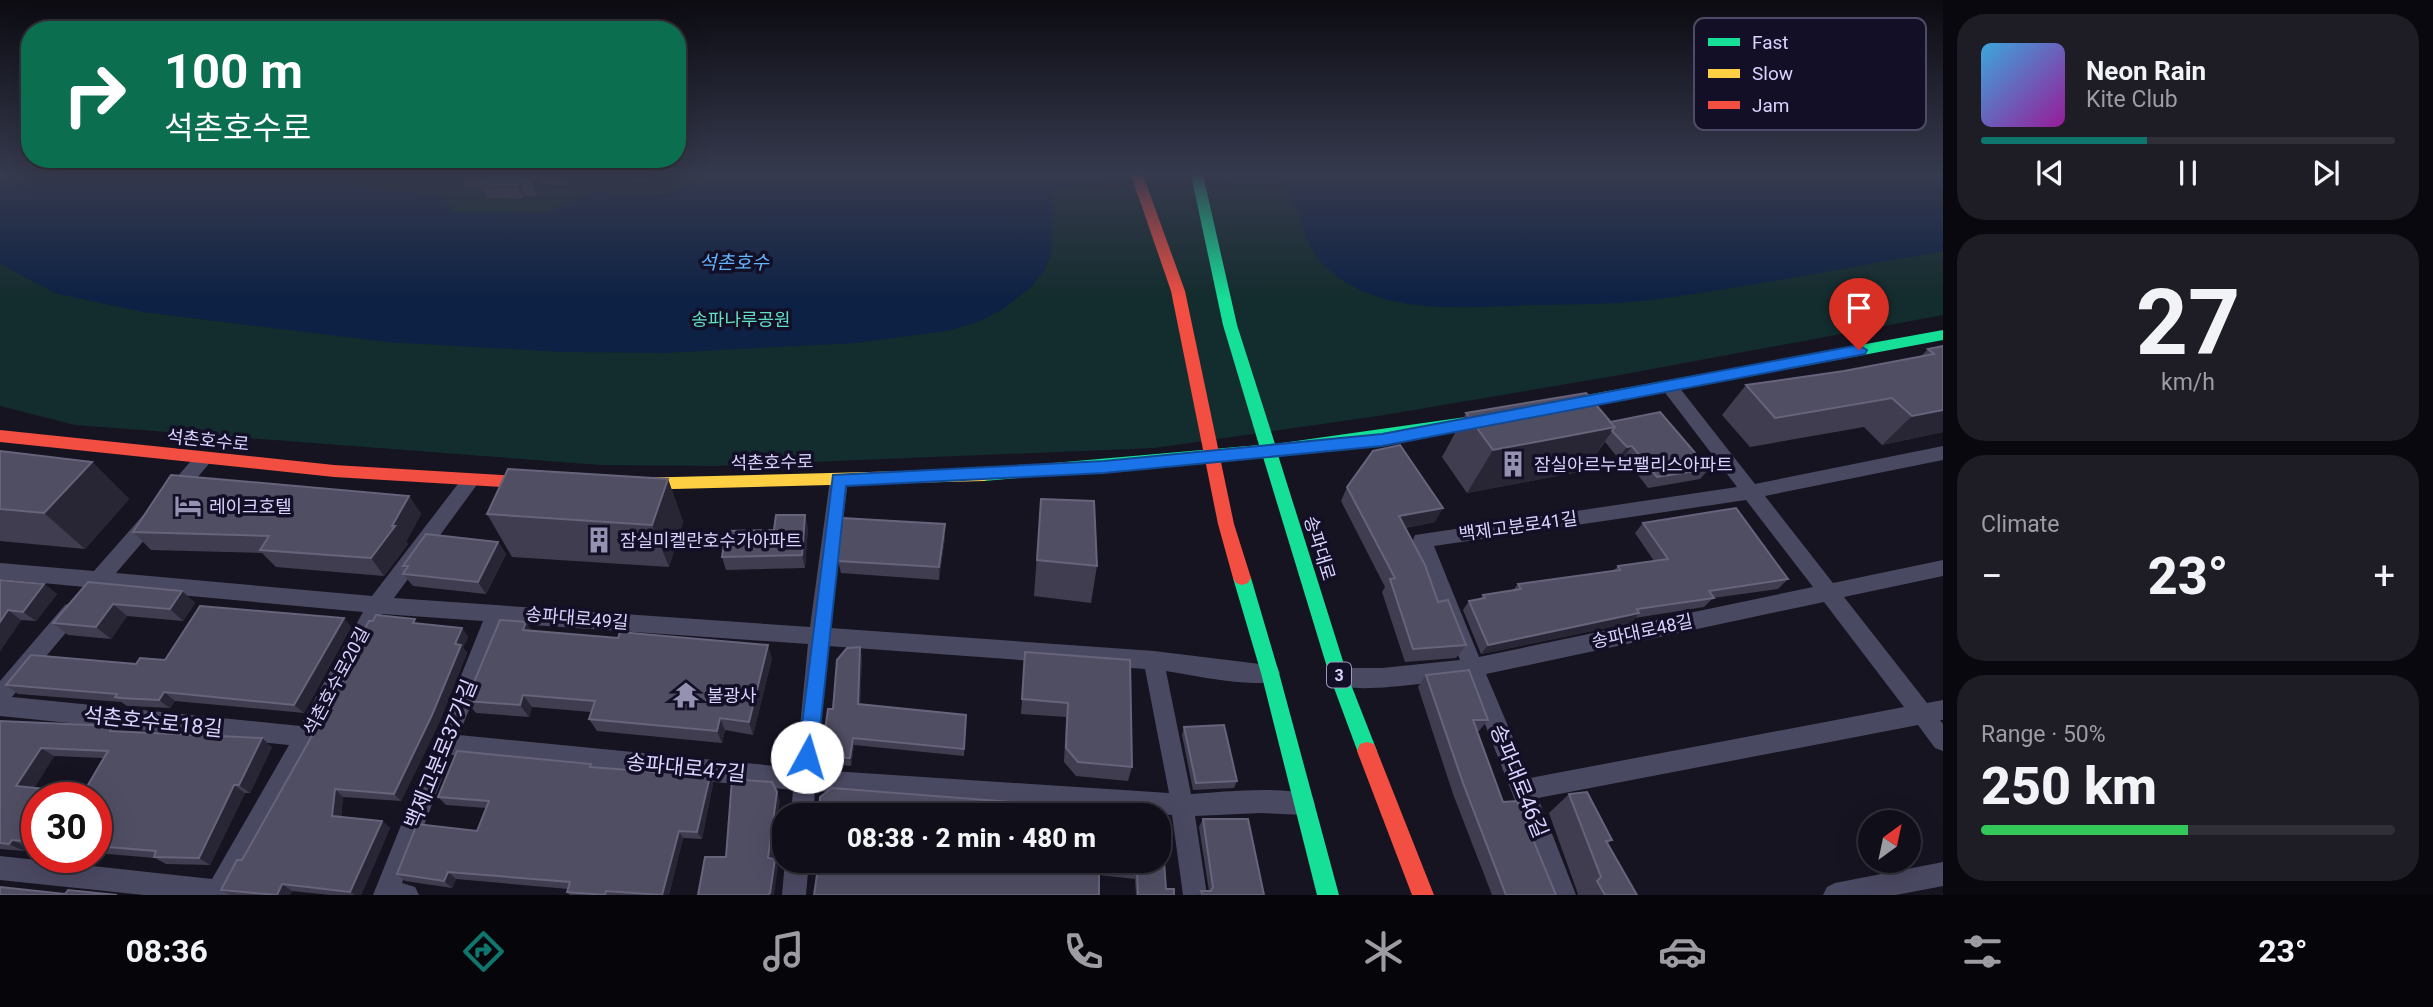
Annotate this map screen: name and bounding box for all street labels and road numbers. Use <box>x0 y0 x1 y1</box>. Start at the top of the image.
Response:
street label: 석촌호수로 <box>166 425 250 455</box>
street label: 석촌호수로 <box>730 451 814 473</box>
street label: 백제고분로41길 <box>1457 507 1579 545</box>
street label: 송파대로 <box>1300 513 1340 583</box>
street label: 송파대로49길 <box>525 603 629 633</box>
street label: 송파대로48길 <box>1589 610 1695 652</box>
street label: 석촌호수로20길 <box>299 623 373 739</box>
road number: 3 <box>1327 662 1351 688</box>
street label: 백제고분로37가길 <box>400 676 482 832</box>
street label: 석촌호수로18길 <box>82 703 224 741</box>
street label: 송파대로46길 <box>1485 721 1553 841</box>
street label: 송파대로47길 <box>625 750 747 786</box>

